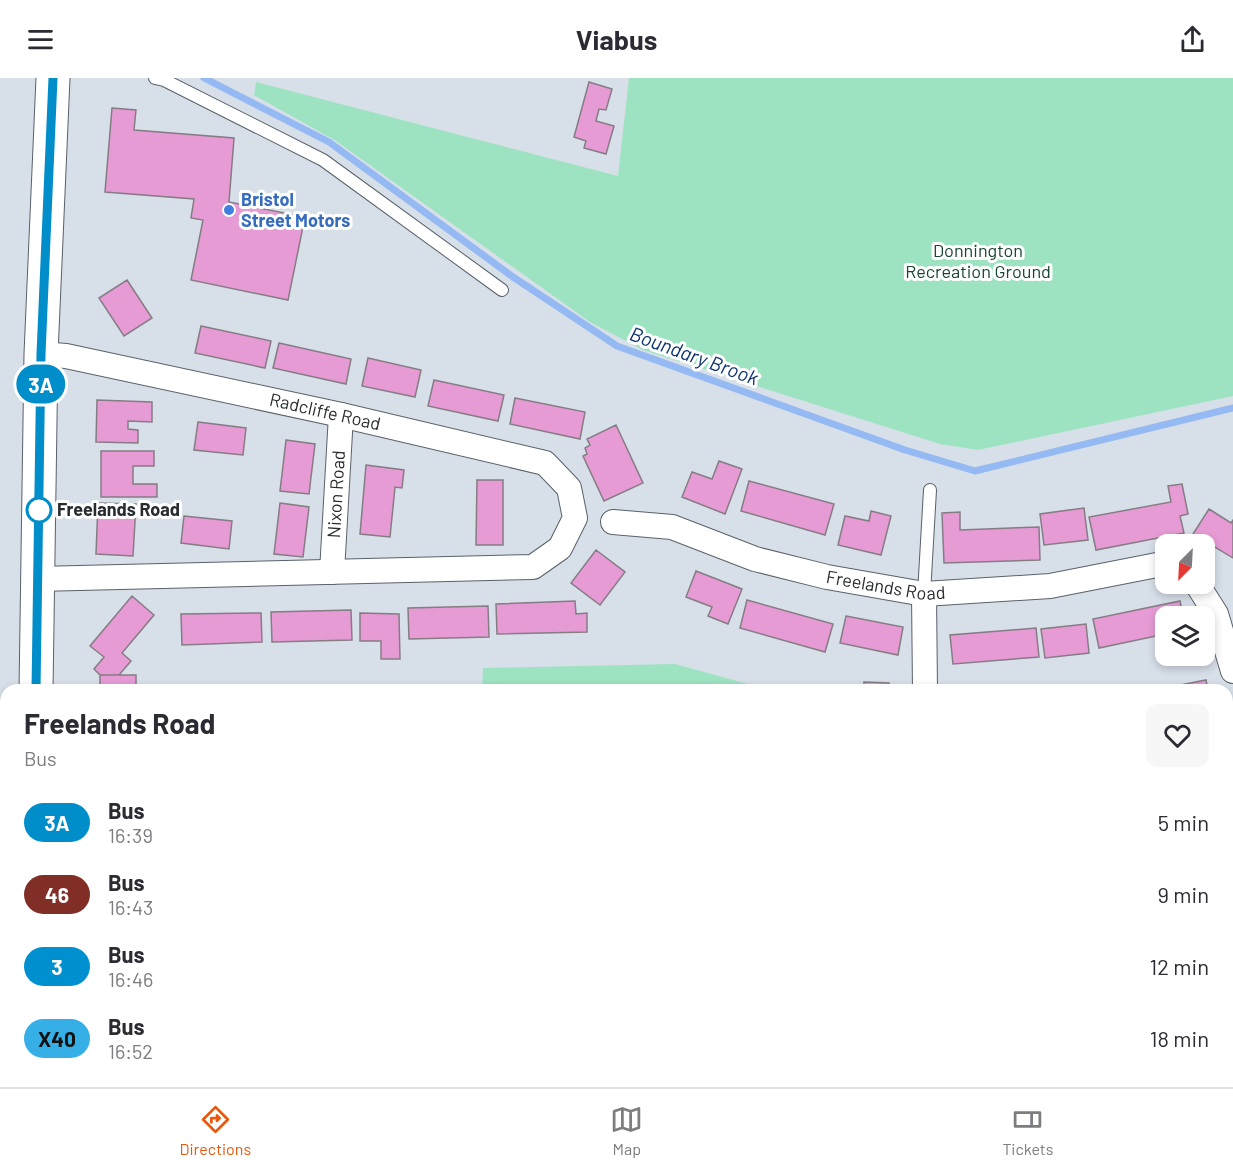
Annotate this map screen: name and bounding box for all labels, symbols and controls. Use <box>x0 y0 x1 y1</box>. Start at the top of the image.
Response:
icon: menu <box>24 23 57 56</box>
text: Viabus <box>576 23 657 55</box>
icon: share <box>1176 23 1209 56</box>
place label: Bristol Street Motors <box>241 188 350 231</box>
marker: Bristol Street Motors <box>222 203 236 217</box>
park label: Donnington Recreation Ground <box>905 239 1051 282</box>
water label: Boundary Brook <box>627 321 762 390</box>
line badge: 3A <box>14 364 68 404</box>
text: 3A <box>28 372 54 397</box>
street label: Radcliffe Road <box>268 388 383 434</box>
street label: Nixon Road <box>322 450 349 539</box>
marker: Freelands Road <box>26 497 52 523</box>
place label: Freelands Road <box>57 498 180 520</box>
north arrow <box>1155 534 1215 594</box>
map controls <box>1155 534 1215 666</box>
street label: Freelands Road <box>825 565 946 604</box>
button: layers <box>1155 606 1215 666</box>
button: heart <box>1146 704 1209 767</box>
text: Freelands Road <box>24 706 215 740</box>
text: Bus <box>24 746 57 770</box>
text: Bus <box>108 797 145 823</box>
text: 5 min <box>1158 809 1209 835</box>
text: 3A <box>44 810 70 835</box>
text: 16:39 <box>108 823 153 847</box>
text: Bus <box>108 869 145 895</box>
text: 9 min <box>1157 881 1209 907</box>
text: 46 <box>45 882 69 907</box>
text: 16:43 <box>108 895 153 919</box>
text: Bus <box>108 941 145 967</box>
text: 12 min <box>1149 953 1209 979</box>
text: 3 <box>51 954 63 979</box>
text: 16:46 <box>108 967 153 991</box>
text: Bus <box>108 1013 145 1039</box>
text: 18 min <box>1150 1025 1209 1051</box>
text: X40 <box>38 1026 76 1051</box>
text: 16:52 <box>108 1039 153 1063</box>
tab: Directions <box>180 1103 251 1158</box>
tab: Map <box>610 1103 643 1158</box>
tab: Tickets <box>1002 1103 1053 1158</box>

